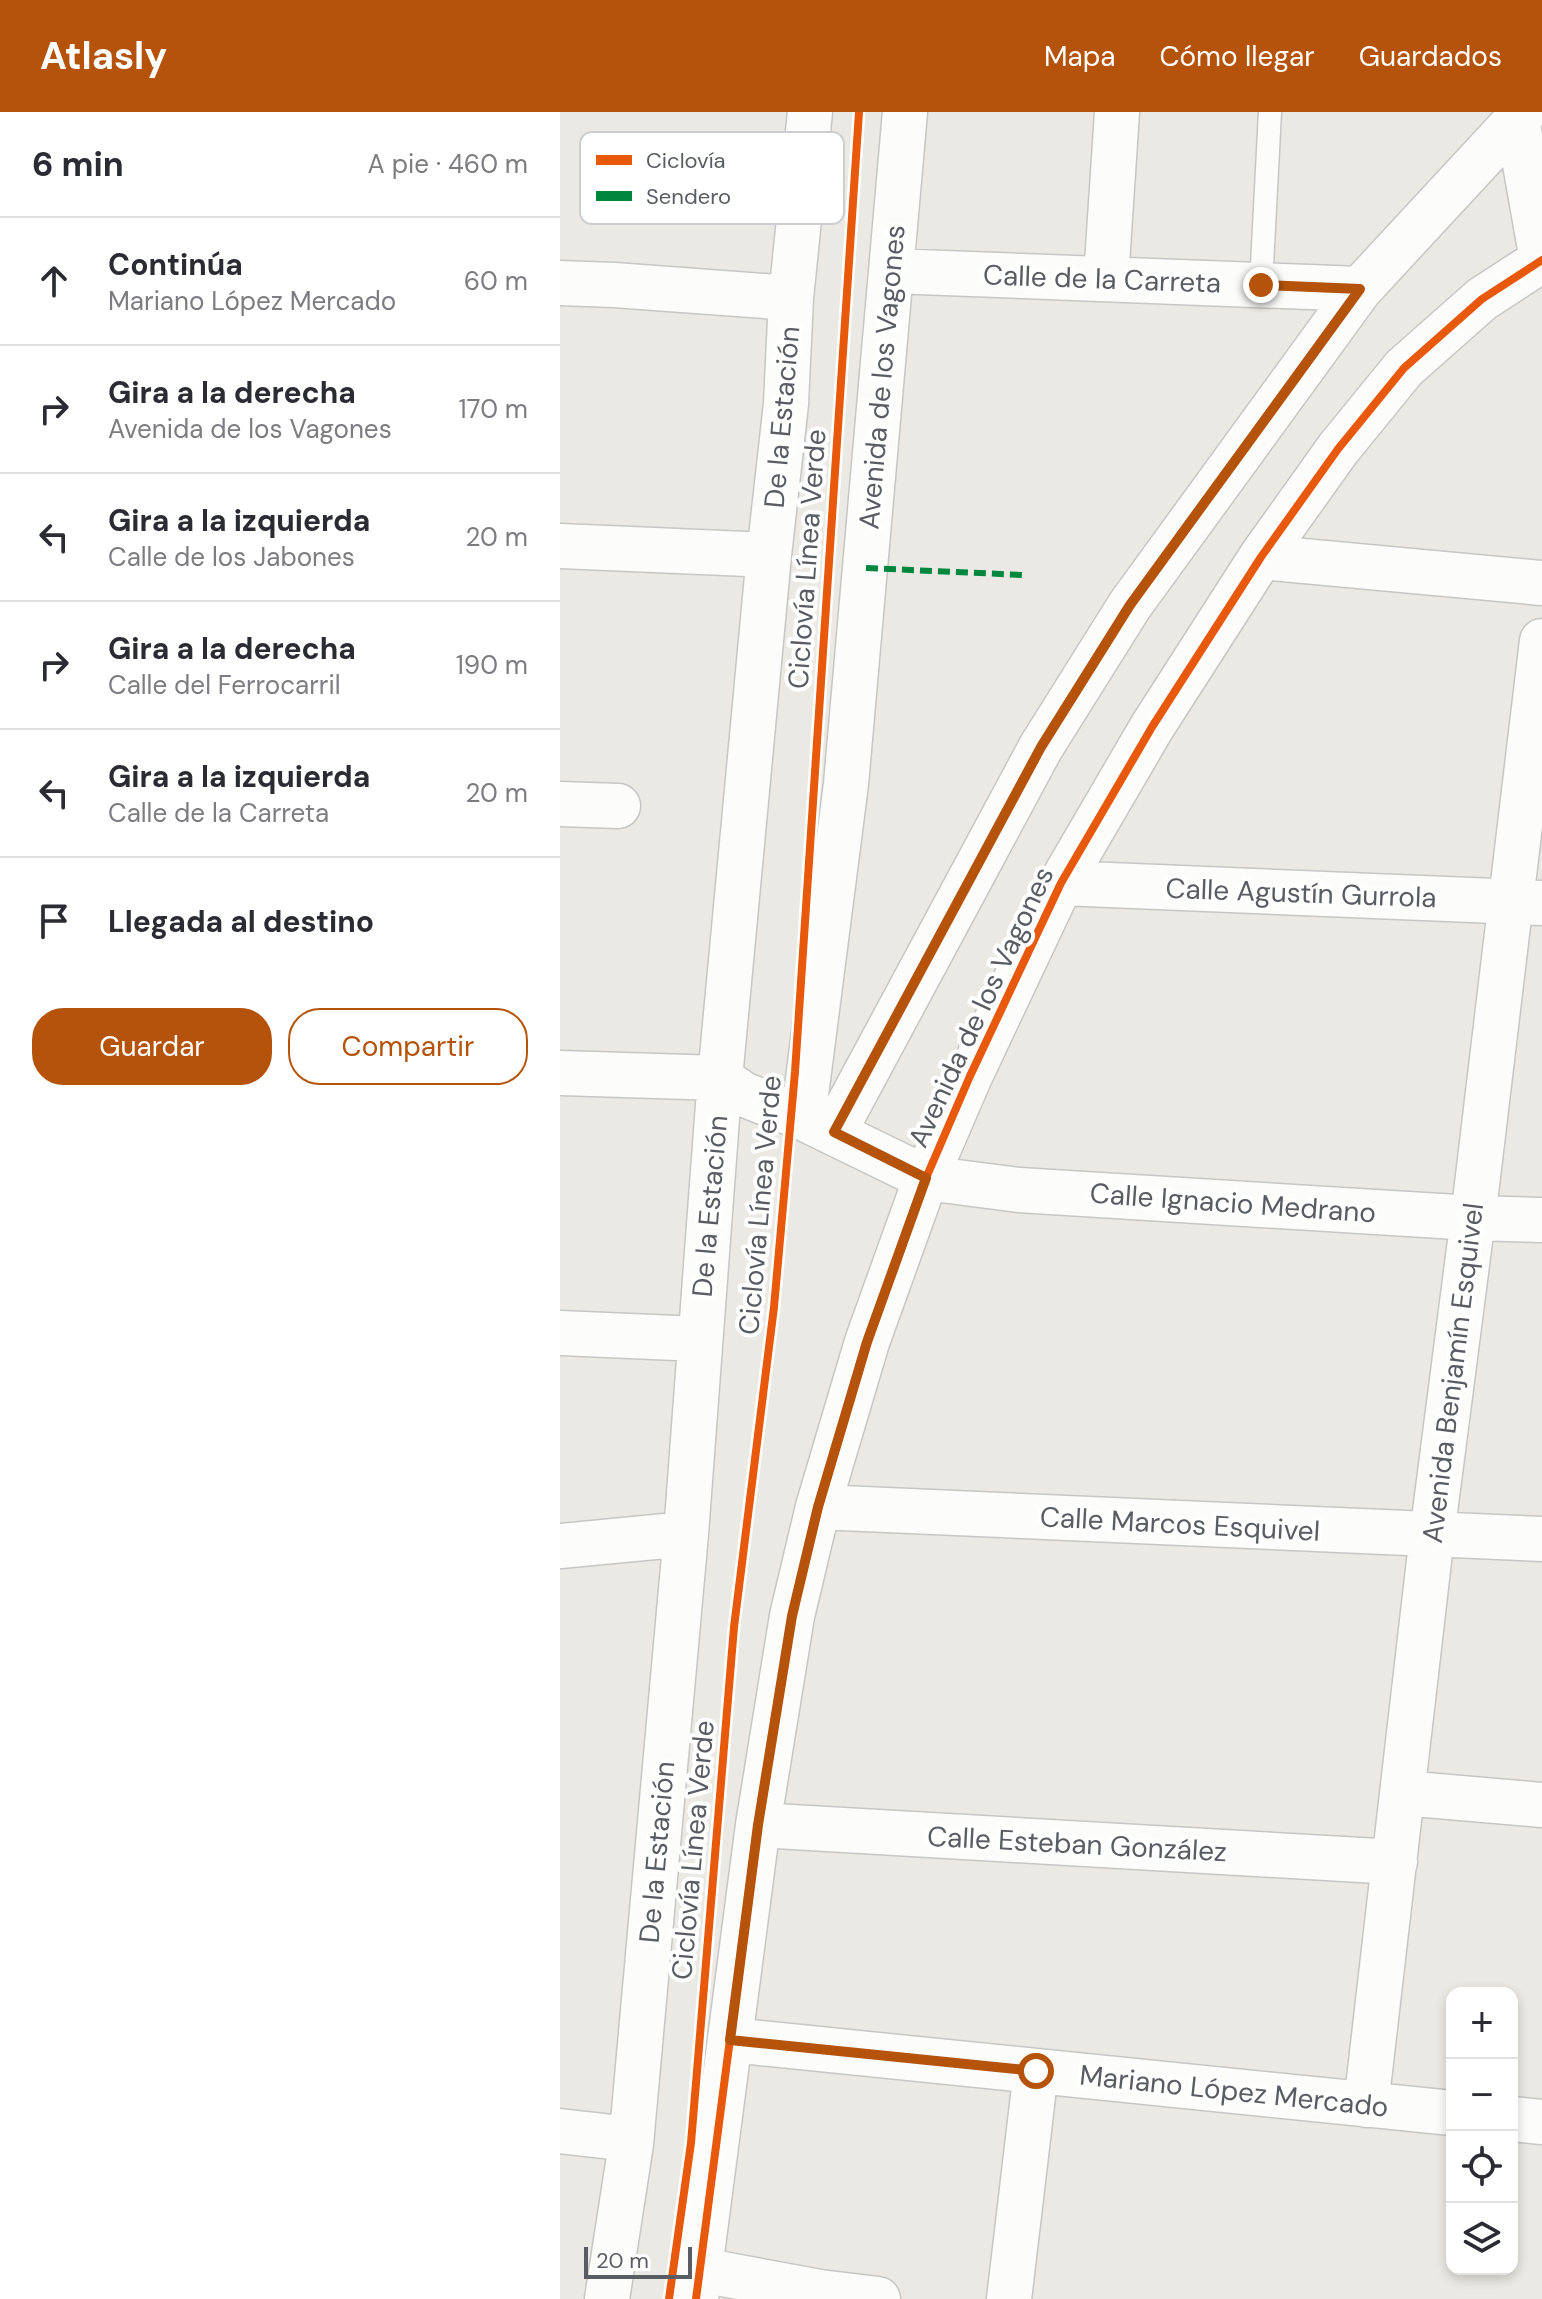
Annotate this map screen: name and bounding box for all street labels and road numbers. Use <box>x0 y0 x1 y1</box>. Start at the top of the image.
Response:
street label: Avenida de los Vagones <box>850 223 914 531</box>
street label: Calle de la Carreta <box>982 256 1222 302</box>
street label: De la Estación <box>756 325 808 509</box>
street label: Ciclovía Línea Verde <box>779 428 835 690</box>
street label: Avenida de los Vagones <box>900 861 1062 1153</box>
street label: Calle Agustín Gurrola <box>1165 870 1437 916</box>
street label: Ciclovía Línea Verde <box>730 1074 790 1336</box>
street label: De la Estación <box>684 1114 736 1298</box>
street label: Calle Ignacio Medrano <box>1089 1175 1377 1231</box>
street label: Avenida Benjamín Esquivel <box>1414 1201 1492 1545</box>
street label: Calle Marcos Esquivel <box>1039 1498 1321 1550</box>
street label: Ciclovía Línea Verde <box>663 1719 723 1981</box>
street label: De la Estación <box>631 1760 683 1944</box>
street label: Calle Esteban González <box>926 1818 1228 1870</box>
street label: Mariano López Mercado <box>1078 2056 1390 2126</box>

